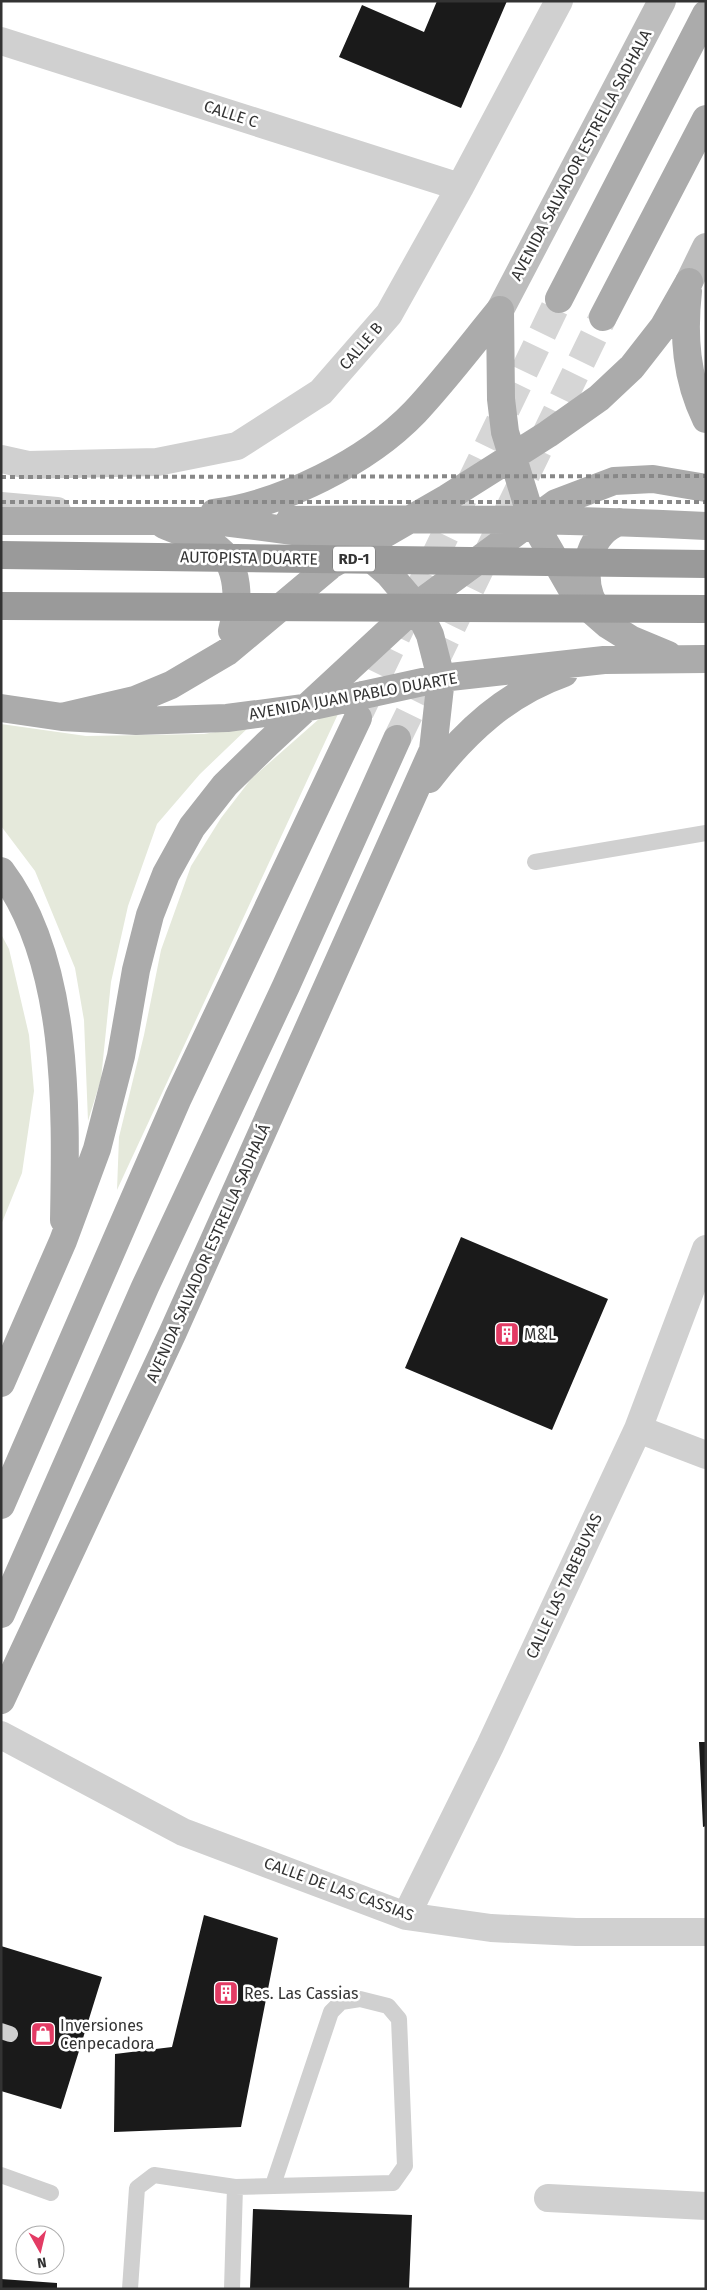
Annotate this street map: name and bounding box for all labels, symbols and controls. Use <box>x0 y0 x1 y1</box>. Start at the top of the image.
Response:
street label: AVENIDA SALVADOR ESTRELLA SADHALA <box>507 26 656 284</box>
street label: CALLE C <box>202 96 261 132</box>
street label: CALLE B <box>335 318 387 374</box>
road number: RD-1 <box>333 546 375 572</box>
street label: AUTOPISTA DUARTE <box>180 547 318 569</box>
street label: AVENIDA JUAN PABLO DUARTE <box>247 668 459 724</box>
street label: AVENIDA SALVADOR ESTRELLA SADHALÁ <box>141 1120 274 1385</box>
building icon: M&L <box>494 1321 520 1347</box>
place label: M&L <box>524 1325 556 1344</box>
street label: CALLE LAS TABEBUYAS <box>522 1510 606 1662</box>
street label: CALLE DE LAS CASSIAS <box>261 1853 417 1925</box>
building icon: Res. Las Cassias <box>213 1980 239 2006</box>
place label: Res. Las Cassias <box>244 1984 358 2003</box>
place label: Inversiones Cenpecadora <box>60 2016 154 2053</box>
shop icon: Inversiones Cenpecadora <box>30 2021 56 2047</box>
north arrow <box>15 2225 65 2275</box>
text: N <box>36 2253 48 2271</box>

